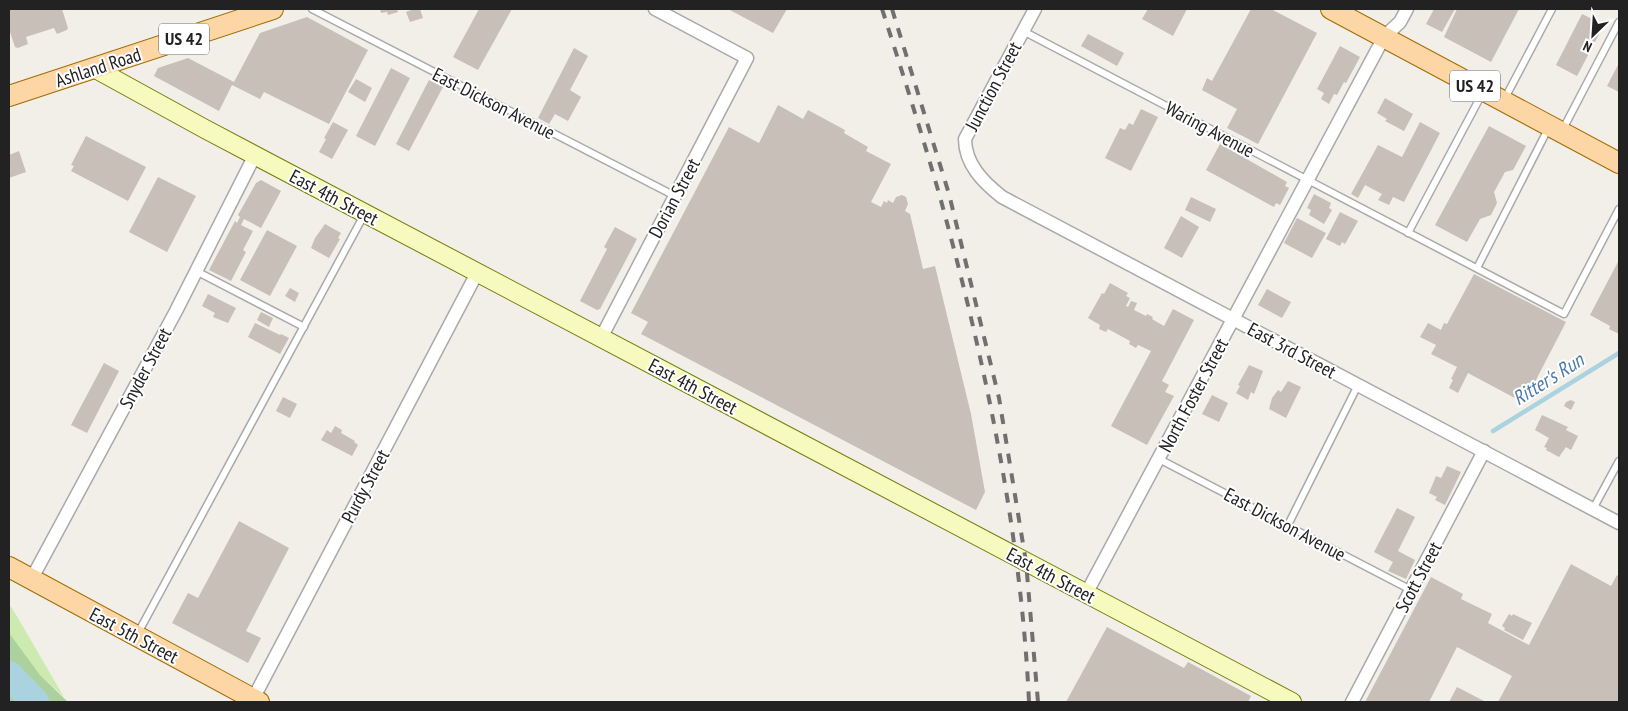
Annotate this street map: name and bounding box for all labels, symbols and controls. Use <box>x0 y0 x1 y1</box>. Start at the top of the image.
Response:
north arrow <box>1568 10 1618 60</box>
road number: US 42 <box>159 23 209 54</box>
street label: Junction Street <box>959 37 1027 135</box>
text: N <box>1580 37 1595 57</box>
street label: Ashland Road <box>52 42 144 92</box>
street label: East Dickson Avenue <box>429 62 559 144</box>
road number: US 42 <box>1450 70 1500 102</box>
street label: Waring Avenue <box>1161 96 1259 162</box>
street label: Dorian Street <box>643 153 705 242</box>
street label: East 4th Street <box>286 164 383 231</box>
street label: East 3rd Street <box>1244 317 1341 384</box>
street label: Snyder Street <box>114 323 177 413</box>
street label: North Foster Street <box>1153 333 1233 456</box>
water label: Ritter's Run <box>1508 346 1589 411</box>
street label: East 4th Street <box>645 353 742 420</box>
street label: Purdy Street <box>336 445 395 527</box>
street label: East Dickson Avenue <box>1220 482 1350 566</box>
street label: Scott Street <box>1389 537 1447 616</box>
street label: East 4th Street <box>1003 542 1100 609</box>
street label: East 5th Street <box>86 602 183 669</box>

